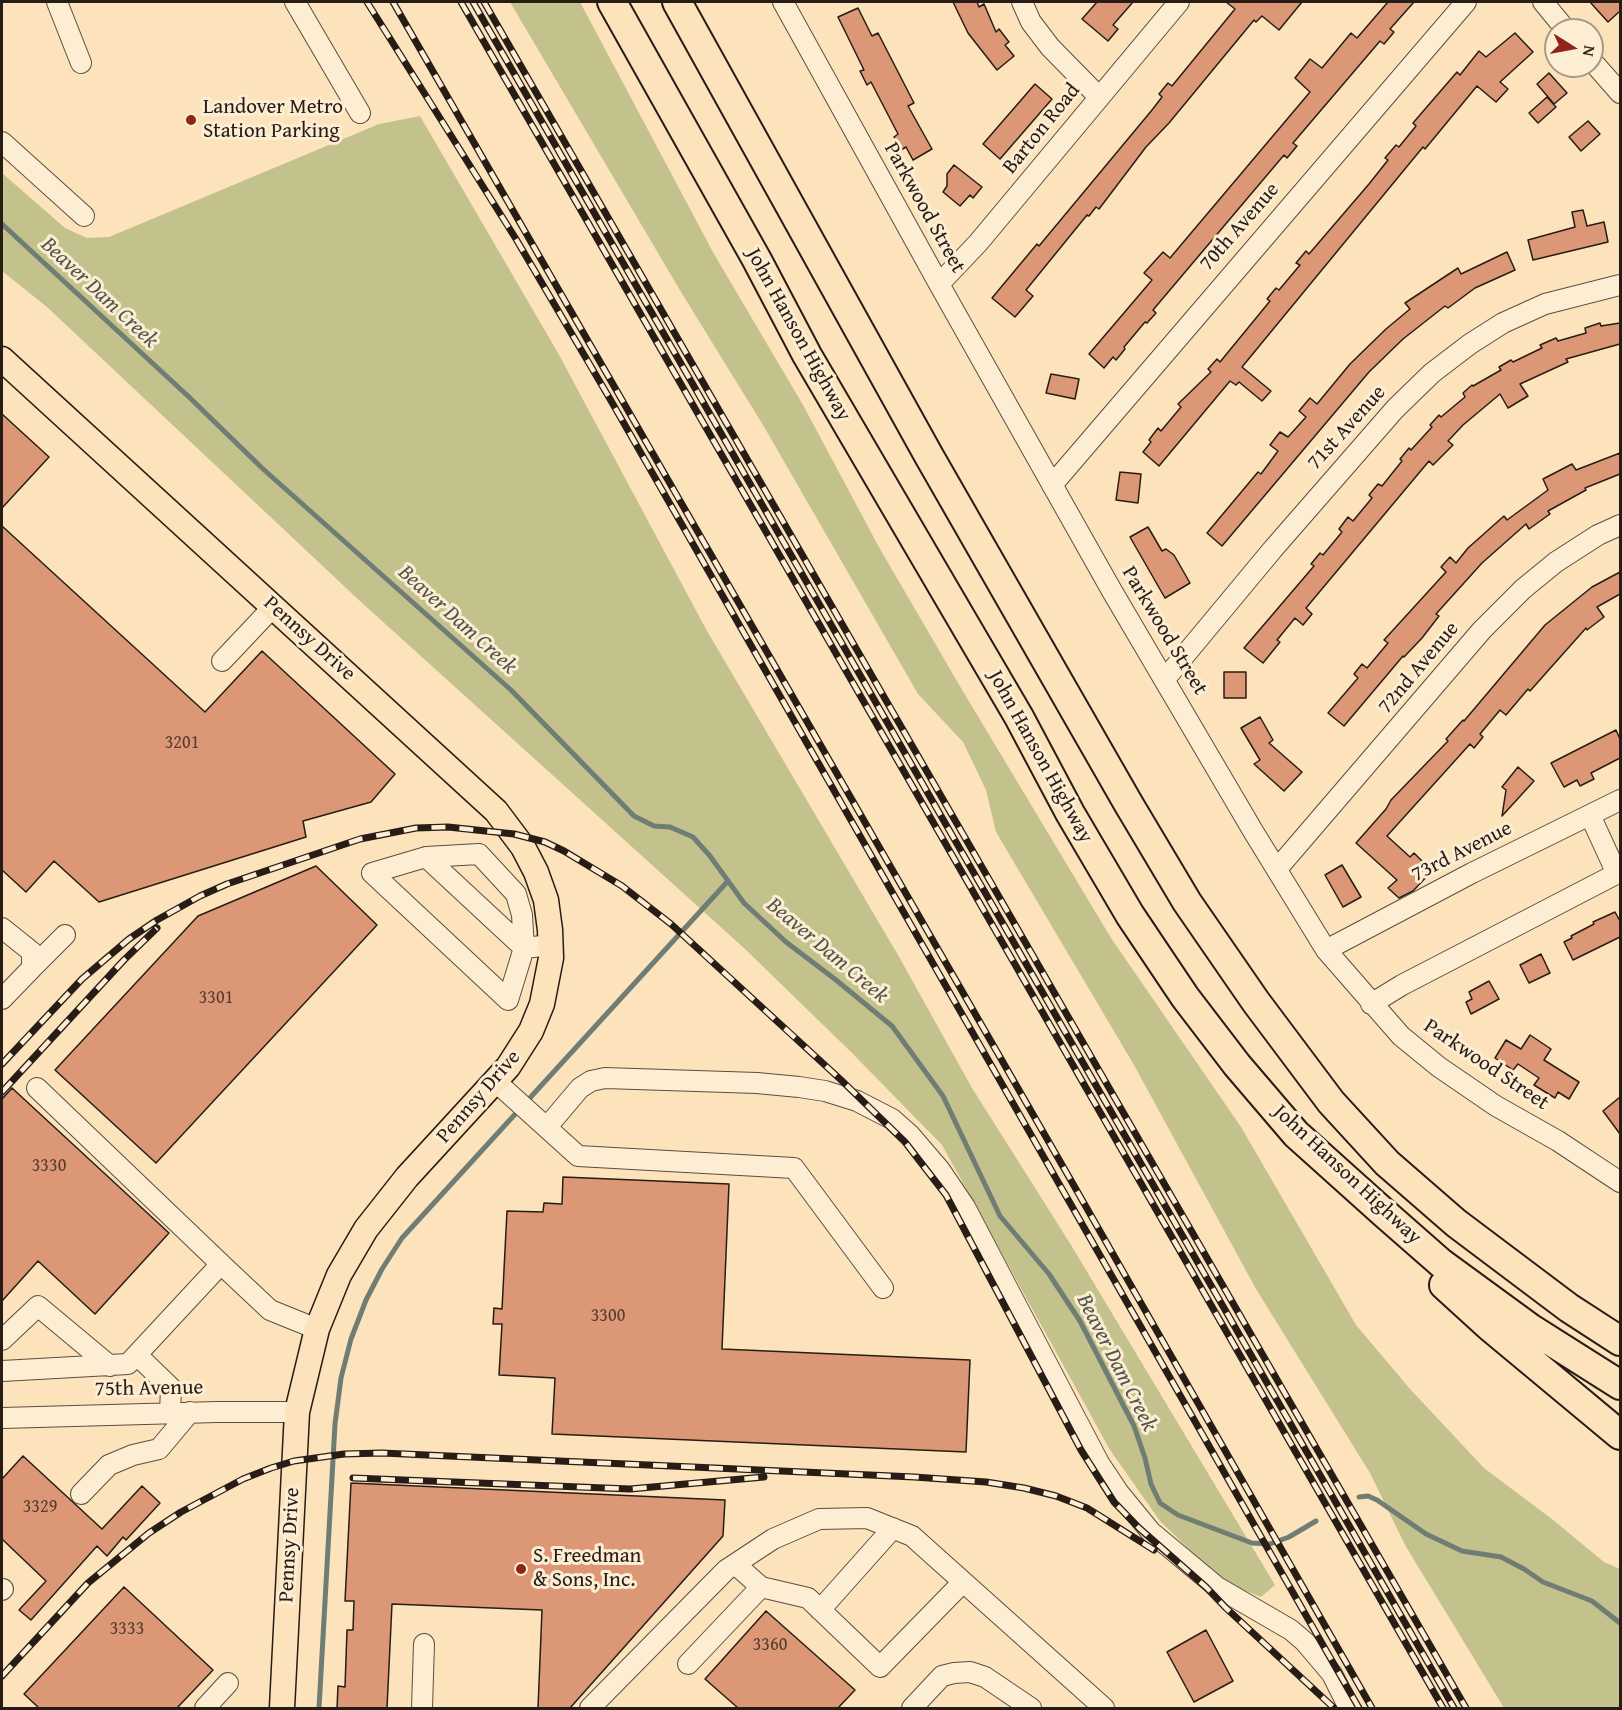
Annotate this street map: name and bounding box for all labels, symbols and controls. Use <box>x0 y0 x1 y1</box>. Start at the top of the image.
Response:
north arrow <box>1544 18 1604 78</box>
text: N <box>1577 44 1603 59</box>
street label: Barton Road <box>998 79 1086 179</box>
place label: Landover Metro Station Parking <box>203 95 343 145</box>
marker: Landover Metro Station Parking <box>184 113 198 127</box>
street label: Parkwood Street <box>878 138 970 278</box>
street label: 70th Avenue <box>1195 178 1285 276</box>
water label: Beaver Dam Creek <box>35 232 163 354</box>
street label: John Hanson Highway <box>740 244 856 426</box>
street label: 71st Avenue <box>1302 381 1392 475</box>
water label: Beaver Dam Creek <box>392 560 522 680</box>
street label: Parkwood Street <box>1116 562 1212 700</box>
street label: Pennsy Drive <box>258 591 360 687</box>
street label: 72nd Avenue <box>1373 617 1465 719</box>
street label: John Hanson Highway <box>982 666 1098 848</box>
house number: 3201 <box>165 732 199 754</box>
street label: 73rd Avenue <box>1408 816 1516 888</box>
water label: Beaver Dam Creek <box>761 893 893 1009</box>
house number: 3301 <box>199 987 233 1009</box>
street label: Parkwood Street <box>1419 1014 1553 1116</box>
street label: Pennsy Drive <box>432 1045 526 1149</box>
street label: John Hanson Highway <box>1268 1100 1426 1250</box>
house number: 3330 <box>32 1155 66 1177</box>
water label: Beaver Dam Creek <box>1070 1290 1162 1436</box>
house number: 3300 <box>591 1305 625 1327</box>
street label: 75th Avenue <box>94 1375 204 1403</box>
street label: Pennsy Drive <box>274 1487 306 1603</box>
house number: 3329 <box>23 1496 57 1518</box>
place label: S. Freedman & Sons, Inc. <box>533 1544 641 1594</box>
marker: S. Freedman & Sons, Inc. <box>514 1562 528 1576</box>
house number: 3333 <box>110 1618 144 1640</box>
house number: 3360 <box>753 1634 787 1656</box>

